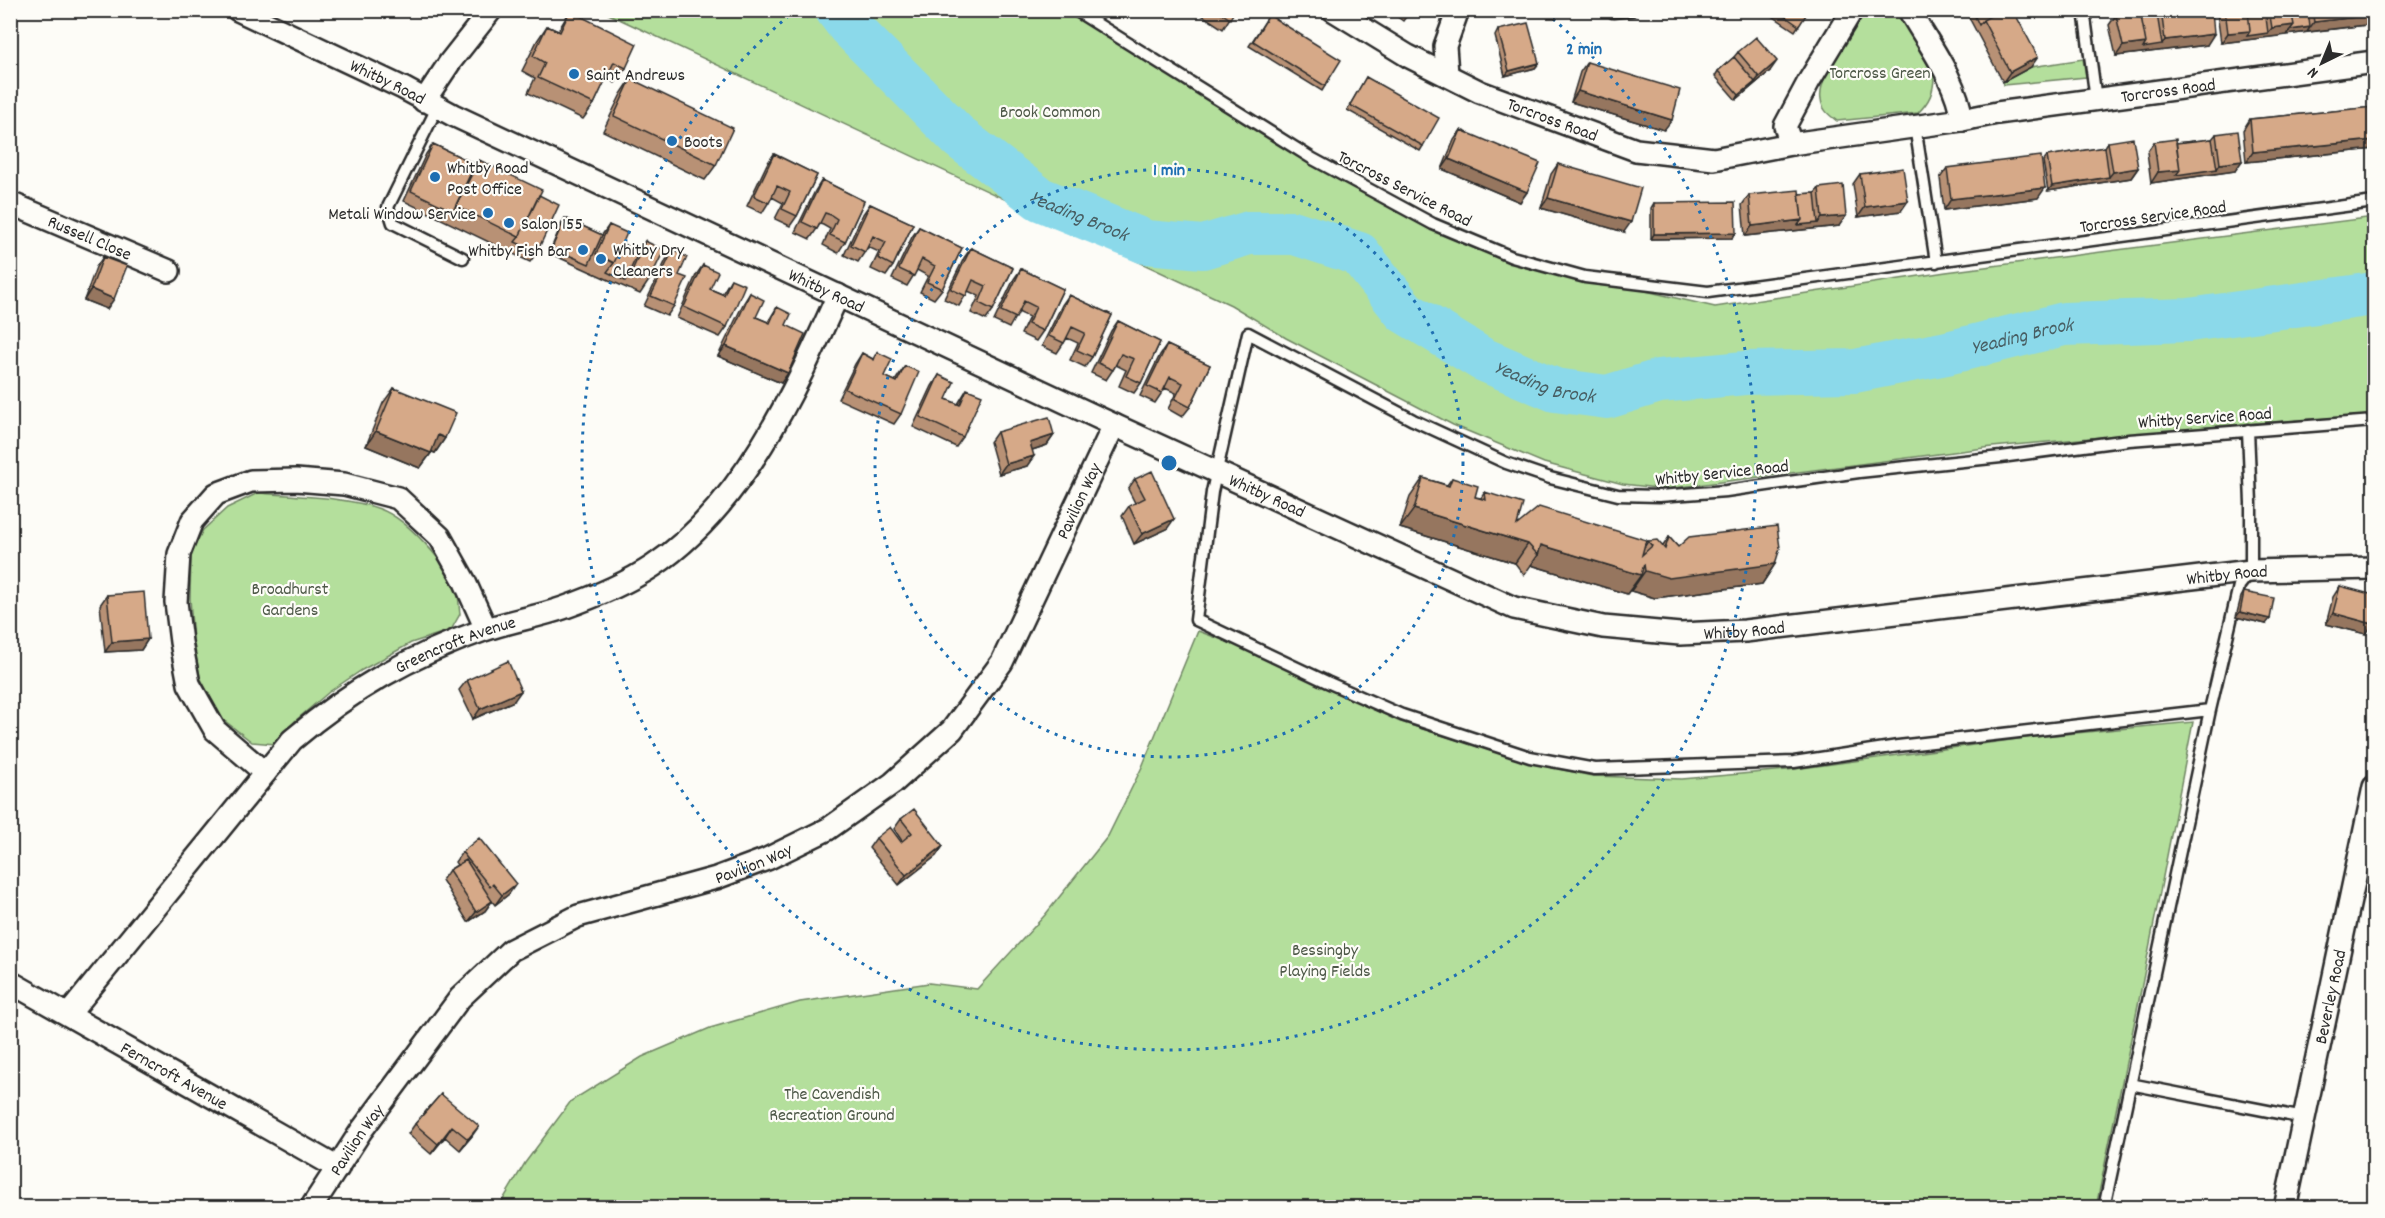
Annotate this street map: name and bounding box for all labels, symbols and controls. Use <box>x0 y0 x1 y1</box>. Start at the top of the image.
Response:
north arrow <box>2292 33 2352 93</box>
text: 2 min <box>1566 38 1602 63</box>
street label: Whitby Road <box>345 54 429 113</box>
text: N <box>2303 61 2324 83</box>
park label: Torcross Green <box>1829 62 1931 87</box>
place label: Saint Andrews <box>586 64 685 89</box>
marker: Saint Andrews <box>567 67 581 81</box>
street label: Torcross Road <box>2120 74 2217 111</box>
street label: Torcross Road <box>1503 93 1601 150</box>
park label: Brook Common <box>1000 101 1100 126</box>
place label: Boots <box>684 131 723 156</box>
marker: Boots <box>665 134 679 148</box>
street label: Torcross Service Road <box>1332 146 1475 235</box>
place label: Whitby Road Post Office <box>447 157 528 203</box>
text: 1 min <box>1153 159 1185 184</box>
marker: Whitby Road Post Office <box>428 170 442 184</box>
water label: Yeading Brook <box>1022 185 1134 251</box>
street label: Torcross Service Road <box>2078 196 2228 241</box>
place label: Metali Window Service <box>328 203 476 228</box>
marker: Metali Window Service <box>481 206 495 220</box>
street label: Russell Close <box>43 211 135 269</box>
place label: Salon 155 <box>521 213 583 238</box>
marker: Salon 155 <box>502 216 516 230</box>
place label: Whitby Dry Cleaners <box>613 239 685 285</box>
place label: Whitby Fish Bar <box>468 240 571 265</box>
marker: Whitby Fish Bar <box>576 243 590 257</box>
marker: Whitby Dry Cleaners <box>594 252 608 266</box>
street label: Whitby Road <box>783 264 868 321</box>
water label: Yeading Brook <box>1969 313 2075 363</box>
water label: Yeading Brook <box>1489 355 1598 412</box>
street label: Whitby Service Road <box>2137 402 2273 437</box>
centre of rings <box>1159 453 1179 473</box>
street label: Whitby Service Road <box>1654 455 1790 494</box>
street label: Pavilion Way <box>1052 459 1109 544</box>
street label: Whitby Road <box>1224 469 1309 526</box>
street label: Whitby Road <box>2185 561 2268 594</box>
park label: Broadhurst Gardens <box>251 578 329 624</box>
street label: Greencroft Avenue <box>391 611 519 682</box>
street label: Whitby Road <box>1703 616 1787 648</box>
street label: Pavilion Way <box>712 838 798 892</box>
park label: Bessingby Playing Fields <box>1279 939 1371 985</box>
street label: Beverley Road <box>2310 948 2354 1047</box>
street label: Ferncroft Avenue <box>115 1037 231 1118</box>
park label: The Cavendish Recreation Ground <box>769 1083 895 1129</box>
street label: Pavilion Way <box>325 1100 392 1182</box>

